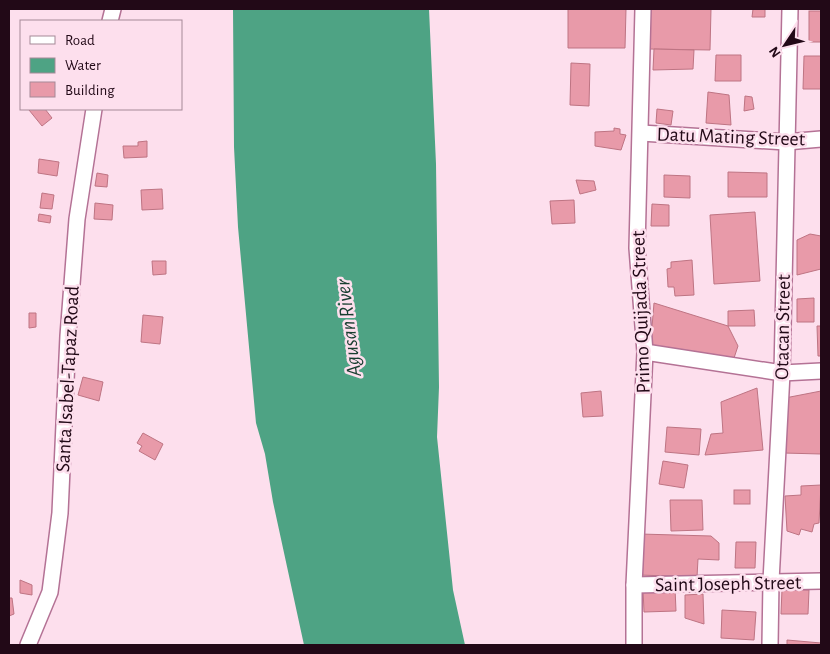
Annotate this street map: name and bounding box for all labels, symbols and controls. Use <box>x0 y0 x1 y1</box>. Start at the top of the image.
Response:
legend <box>20 20 182 110</box>
north arrow <box>760 20 810 70</box>
text: Road <box>65 33 95 48</box>
text: N <box>767 44 784 60</box>
text: Water <box>65 58 101 73</box>
text: Building <box>65 83 115 98</box>
street label: Datu Mating Street <box>656 124 806 150</box>
street label: Primo Quijada Street <box>628 230 654 394</box>
street label: Otacan Street <box>772 273 794 380</box>
water label: Agusan River <box>332 277 365 379</box>
street label: Santa Isabel-Tapaz Road <box>53 285 83 473</box>
street label: Saint Joseph Street <box>655 573 802 595</box>

